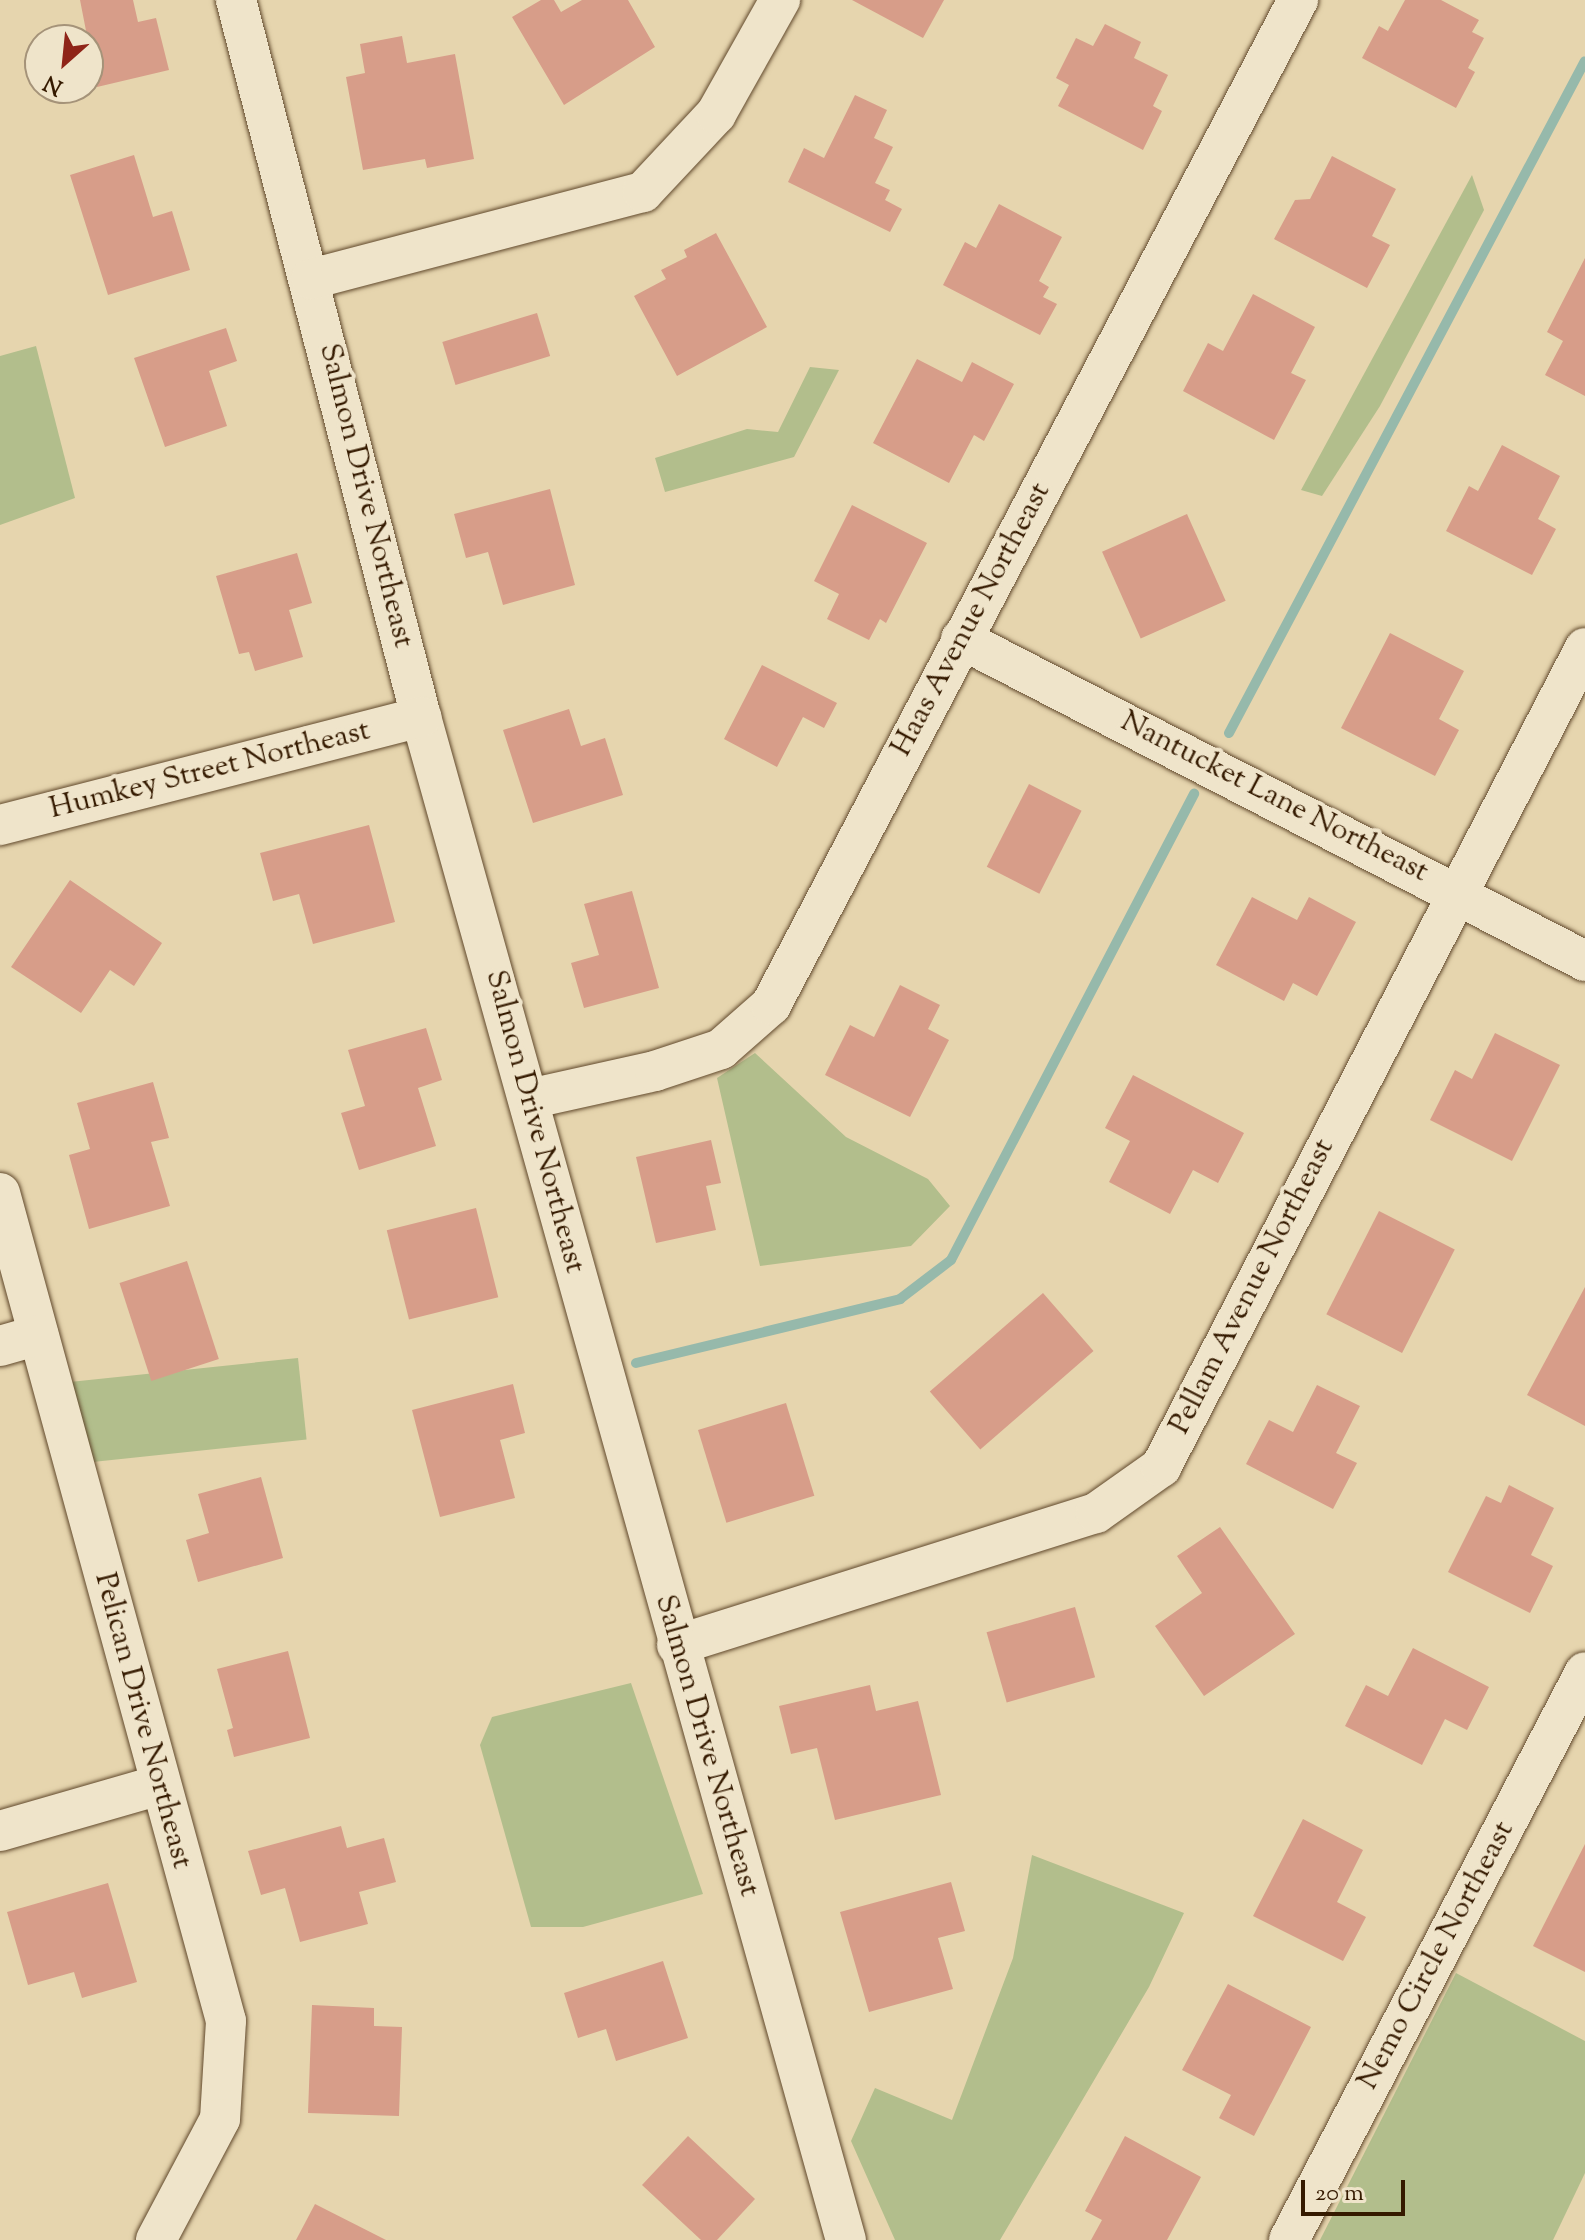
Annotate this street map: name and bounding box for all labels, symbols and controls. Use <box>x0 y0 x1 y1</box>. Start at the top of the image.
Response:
north arrow <box>24 24 104 104</box>
text: N <box>39 65 69 102</box>
street label: Salmon Drive Northeast <box>310 340 420 652</box>
street label: Haas Avenue Northeast <box>885 477 1059 763</box>
street label: Nantucket Lane Northeast <box>1114 705 1434 891</box>
street label: Humkey Street Northeast <box>46 714 374 828</box>
street label: Salmon Drive Northeast <box>476 967 592 1277</box>
street label: Pellam Avenue Northeast <box>1163 1133 1343 1441</box>
street label: Pelican Drive Northeast <box>85 1569 199 1873</box>
street label: Salmon Drive Northeast <box>646 1591 766 1901</box>
street label: Nemo Circle Northeast <box>1351 1816 1523 2096</box>
scale bar <box>1305 2164 1409 2214</box>
text: 20 m <box>1315 2177 1364 2211</box>

